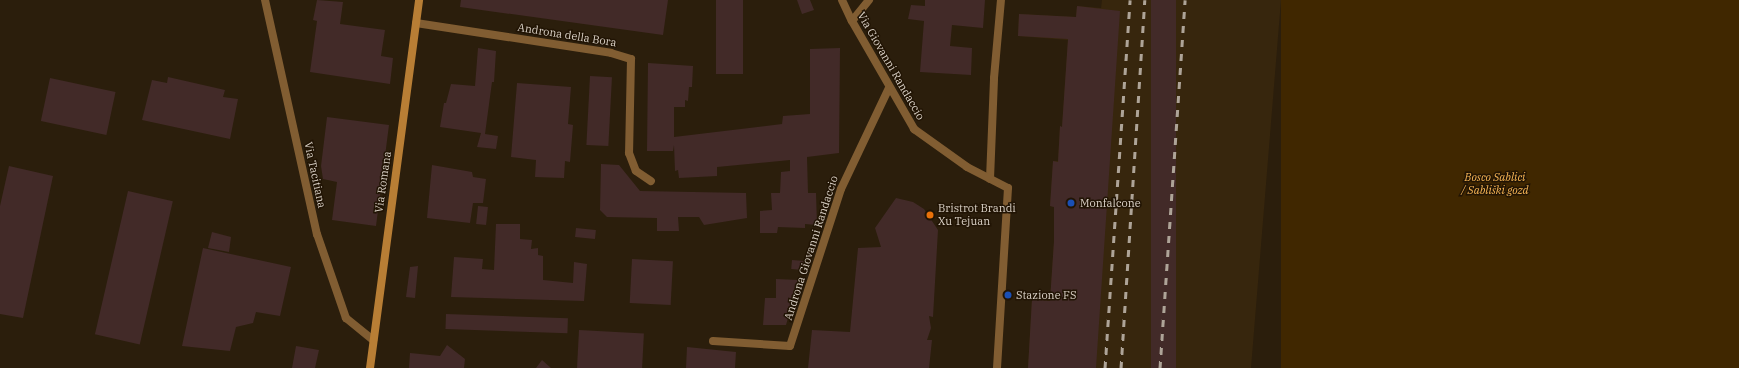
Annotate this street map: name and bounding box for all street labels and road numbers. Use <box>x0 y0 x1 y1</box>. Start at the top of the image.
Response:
street label: Via Giovanni Randaccio <box>855 10 927 122</box>
street label: Androna della Bora <box>517 21 617 49</box>
street label: Via Tacitiana <box>302 141 328 209</box>
street label: Via Romana <box>372 150 394 214</box>
street label: Androna Giovanni Randaccio <box>781 174 841 322</box>

